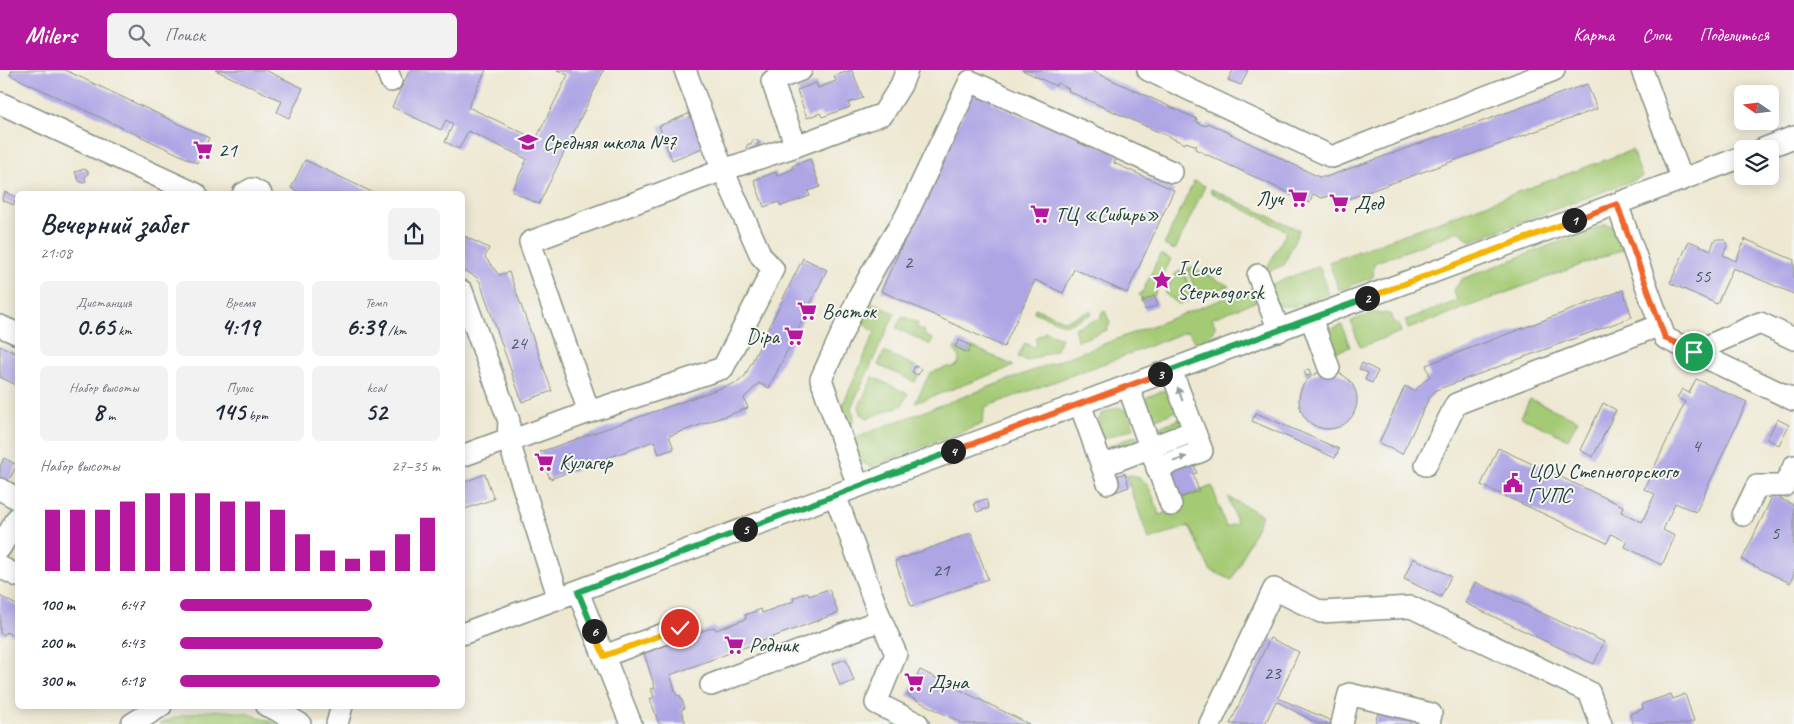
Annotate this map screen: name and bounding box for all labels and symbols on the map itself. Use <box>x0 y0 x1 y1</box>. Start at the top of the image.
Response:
north arrow <box>1734 85 1779 130</box>
place label: Средняя школа №7 <box>543 129 678 155</box>
school or university icon: Средняя школа №7 <box>517 131 539 153</box>
place label: 21 <box>218 137 238 163</box>
supermarket icon: 21 <box>192 139 214 161</box>
place label: Луч <box>1256 185 1285 211</box>
supermarket icon: Луч <box>1287 187 1309 209</box>
place label: Дед <box>1354 190 1386 216</box>
supermarket icon: Дед <box>1328 192 1350 214</box>
place label: ТЦ «Сибирь» <box>1055 201 1160 227</box>
supermarket icon: ТЦ «Сибирь» <box>1029 203 1051 225</box>
pin: 1 <box>1562 208 1586 232</box>
house number: 2 <box>904 250 914 274</box>
place label: I Love Stepnogorsk <box>1177 255 1266 305</box>
house number: 55 <box>1693 264 1712 288</box>
place icon: I Love Stepnogorsk <box>1151 269 1173 291</box>
pin: 2 <box>1354 286 1380 310</box>
place label: Восток <box>822 298 877 324</box>
supermarket icon: Восток <box>796 300 818 322</box>
place label: Dipa <box>746 323 781 349</box>
supermarket icon: Dipa <box>783 325 805 347</box>
house number: 24 <box>509 331 529 355</box>
pin <box>1673 331 1715 373</box>
pin: 3 <box>1148 362 1172 386</box>
one-way arrow <box>1176 387 1184 402</box>
house number: 4 <box>1692 434 1703 458</box>
pin: 4 <box>940 438 966 464</box>
place label: Кулагер <box>559 449 614 475</box>
supermarket icon: Кулагер <box>533 451 555 473</box>
one-way arrow <box>1172 455 1187 462</box>
place label: ЦОУ Степногорского ГУПС <box>1528 458 1681 508</box>
public building icon: ЦОУ Степногорского ГУПС <box>1502 472 1524 494</box>
pin: 5 <box>732 516 758 542</box>
house number: 5 <box>1771 521 1781 545</box>
house number: 21 <box>932 558 951 582</box>
pin <box>659 607 701 649</box>
pin: 6 <box>582 618 606 644</box>
place label: Родник <box>749 632 799 658</box>
supermarket icon: Родник <box>723 634 745 656</box>
house number: 23 <box>1263 661 1282 685</box>
place label: Дэна <box>929 669 970 695</box>
supermarket icon: Дэна <box>903 671 925 693</box>

